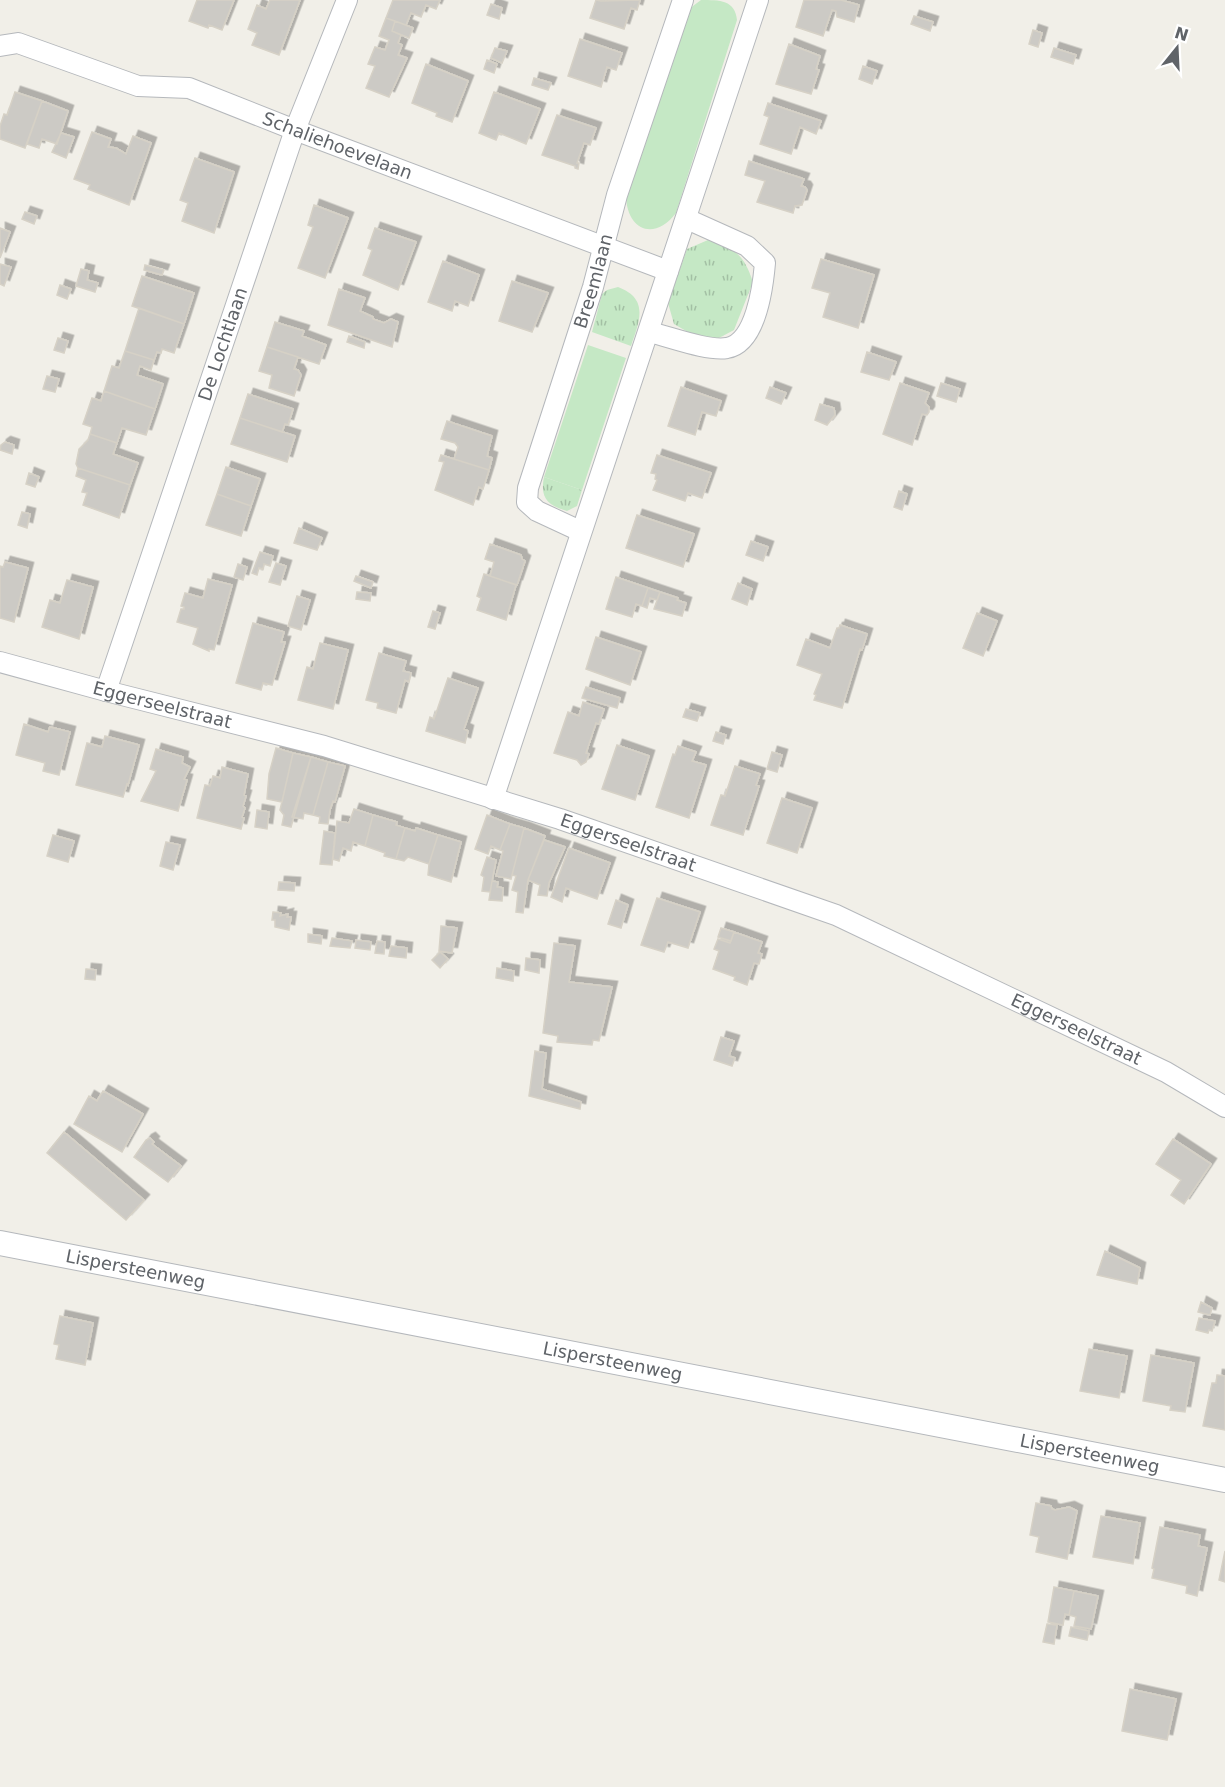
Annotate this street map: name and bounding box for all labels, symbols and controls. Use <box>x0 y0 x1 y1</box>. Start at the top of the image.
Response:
north arrow <box>1147 18 1207 78</box>
text: N <box>1172 23 1191 45</box>
street label: Schaliehoevelaan <box>260 107 415 183</box>
street label: Breemlaan <box>569 231 616 331</box>
street label: De Lochtlaan <box>194 285 251 403</box>
street label: Eggerseelstraat <box>91 677 234 732</box>
street label: Eggerseelstraat <box>558 809 699 876</box>
street label: Eggerseelstraat <box>1008 989 1145 1069</box>
street label: Lispersteenweg <box>64 1245 207 1292</box>
street label: Lispersteenweg <box>541 1337 684 1385</box>
street label: Lispersteenweg <box>1018 1430 1161 1477</box>

